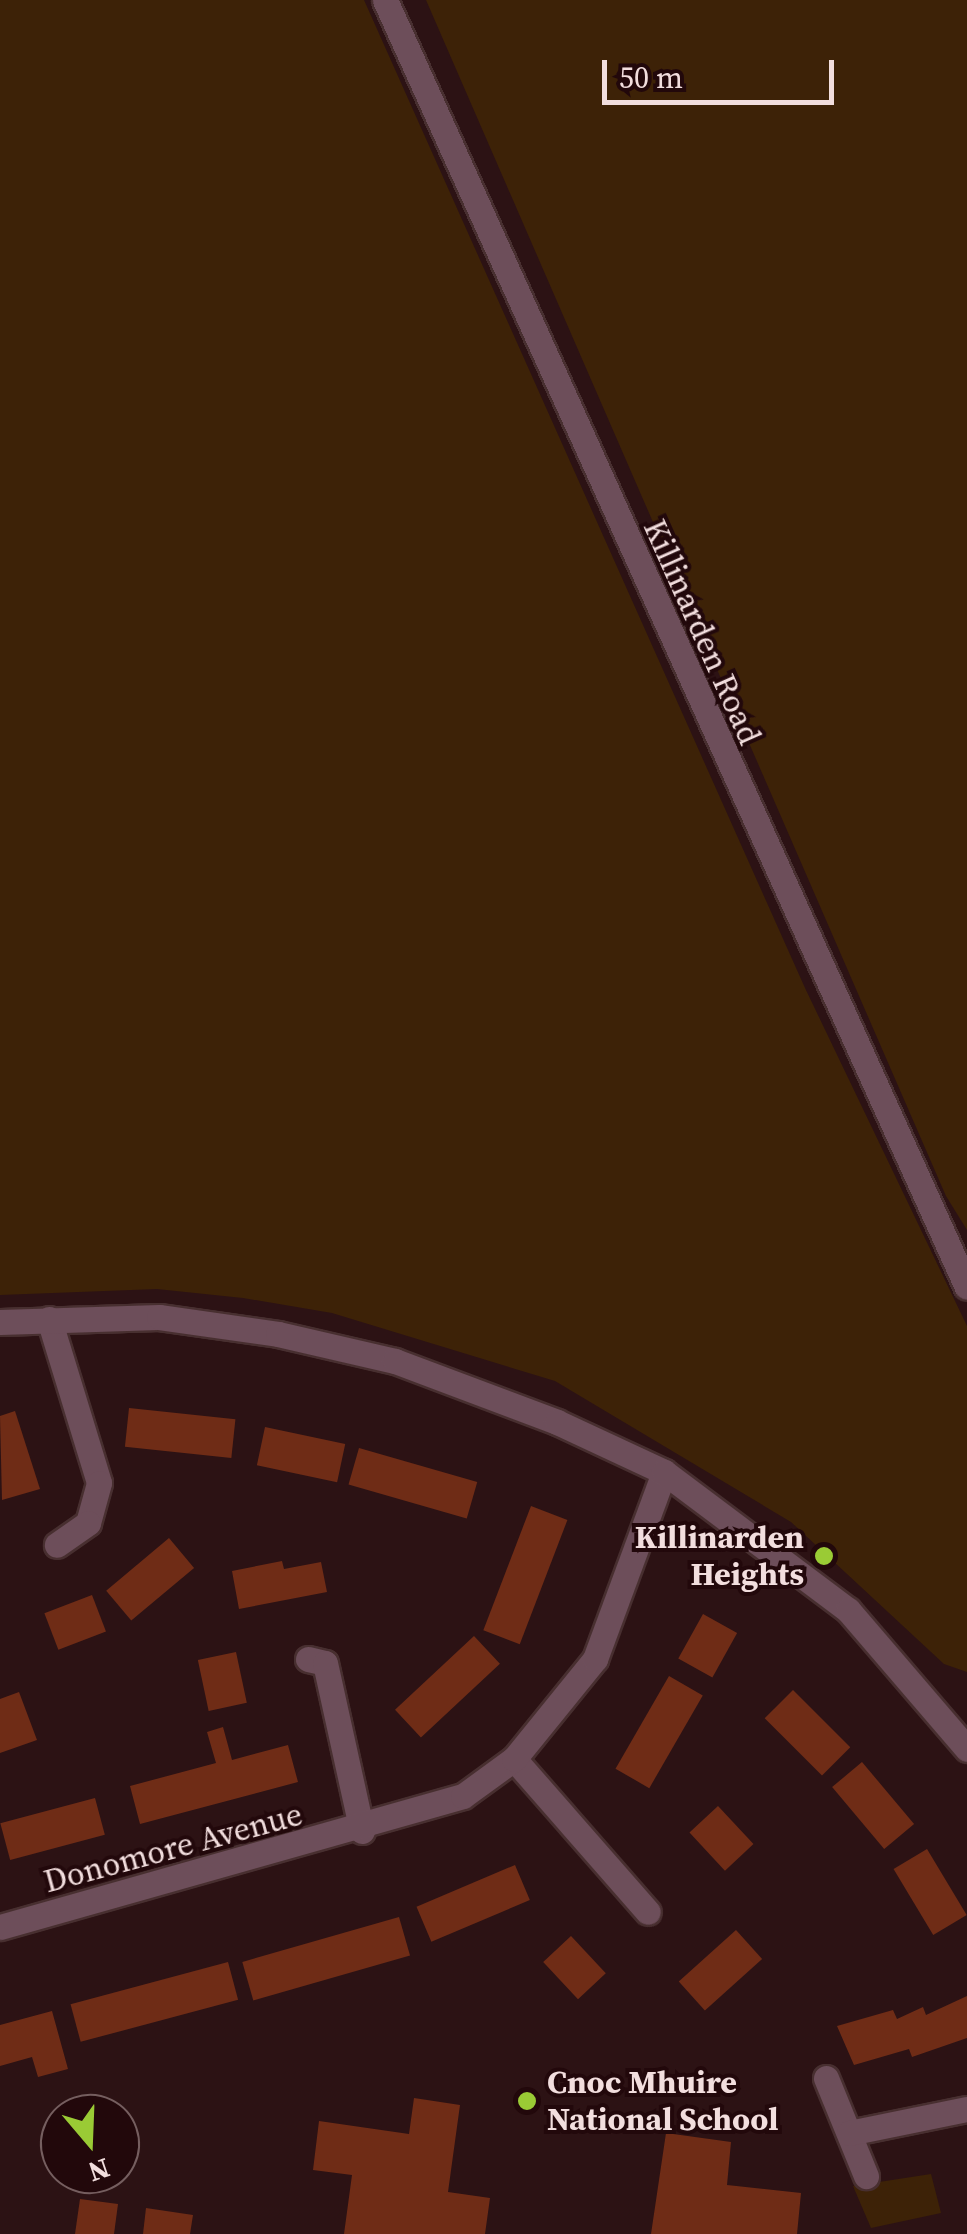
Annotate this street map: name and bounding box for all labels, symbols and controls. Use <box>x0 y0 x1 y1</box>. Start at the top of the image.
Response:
scale bar <box>607 40 840 102</box>
text: 50 m <box>619 57 683 98</box>
street label: Killinarden Road <box>635 514 769 750</box>
place label: Killinarden Heights <box>635 1519 804 1594</box>
marker: Killinarden Heights <box>813 1545 835 1567</box>
street label: Donomore Avenue <box>40 1795 306 1901</box>
place label: Cnoc Mhuire National School <box>547 2064 779 2139</box>
marker: Cnoc Mhuire National School <box>516 2090 538 2112</box>
north arrow <box>40 2094 140 2194</box>
text: N <box>83 2149 115 2192</box>

